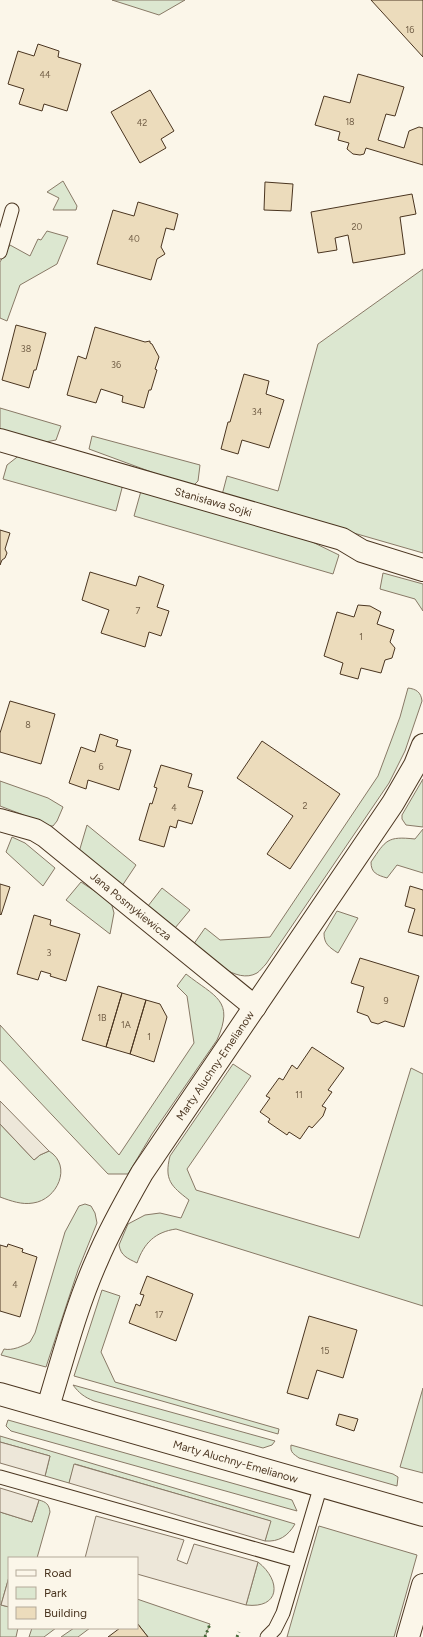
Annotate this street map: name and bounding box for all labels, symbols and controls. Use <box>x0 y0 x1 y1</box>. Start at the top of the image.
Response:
house number: 16 <box>406 24 414 35</box>
house number: 44 <box>39 69 51 80</box>
house number: 18 <box>345 116 355 127</box>
house number: 42 <box>137 117 147 128</box>
house number: 20 <box>352 221 363 232</box>
house number: 40 <box>128 233 140 244</box>
house number: 38 <box>21 343 32 354</box>
house number: 36 <box>111 359 121 370</box>
house number: 34 <box>252 406 263 417</box>
street label: Stanisława Sojki <box>173 484 253 519</box>
house number: 7 <box>136 605 141 616</box>
house number: 1 <box>359 631 363 642</box>
house number: 8 <box>25 719 31 730</box>
house number: 6 <box>98 761 104 772</box>
house number: 2 <box>302 800 308 811</box>
house number: 4 <box>171 802 177 813</box>
street label: Jana Posmykiewicza <box>88 869 174 943</box>
house number: 3 <box>47 947 52 958</box>
house number: 9 <box>383 995 389 1006</box>
street label: Marty Aluchny-Emelianow <box>173 1008 257 1123</box>
house number: 1B <box>97 1012 107 1023</box>
house number: 1A <box>121 1019 131 1030</box>
house number: 1 <box>147 1031 151 1042</box>
house number: 11 <box>295 1089 303 1100</box>
house number: 4 <box>12 1279 18 1290</box>
house number: 17 <box>155 1309 163 1320</box>
house number: 15 <box>321 1345 329 1356</box>
street label: Marty Aluchny-Emelianow <box>172 1437 300 1486</box>
legend <box>8 1557 138 1629</box>
text: Road <box>44 1566 72 1580</box>
text: Park <box>44 1586 67 1600</box>
text: Building <box>44 1606 87 1620</box>

